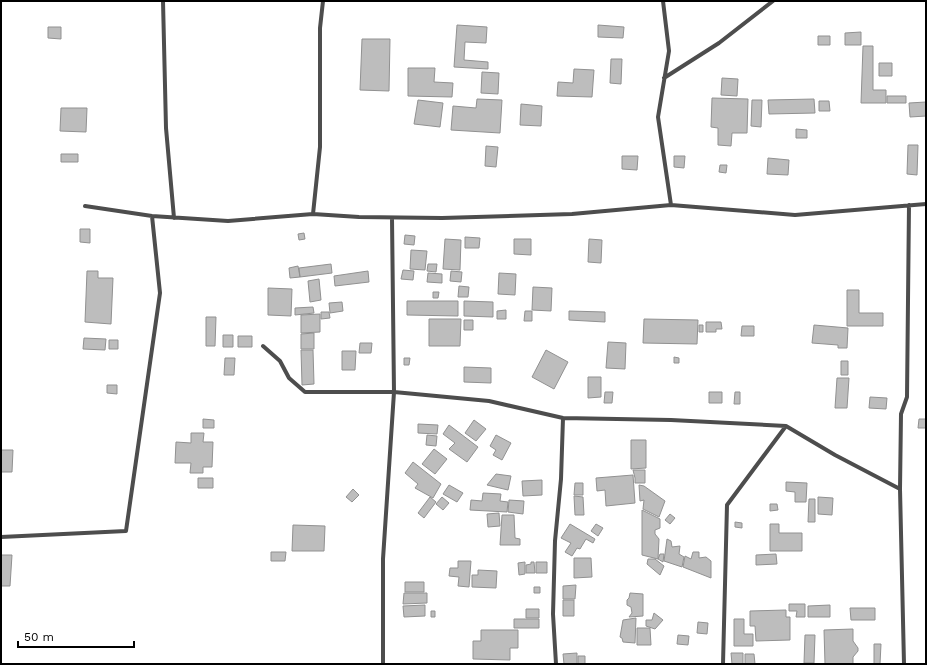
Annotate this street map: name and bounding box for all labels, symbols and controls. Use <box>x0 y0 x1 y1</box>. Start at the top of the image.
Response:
scale bar <box>18 623 134 649</box>
text: 50 m <box>24 630 54 644</box>

